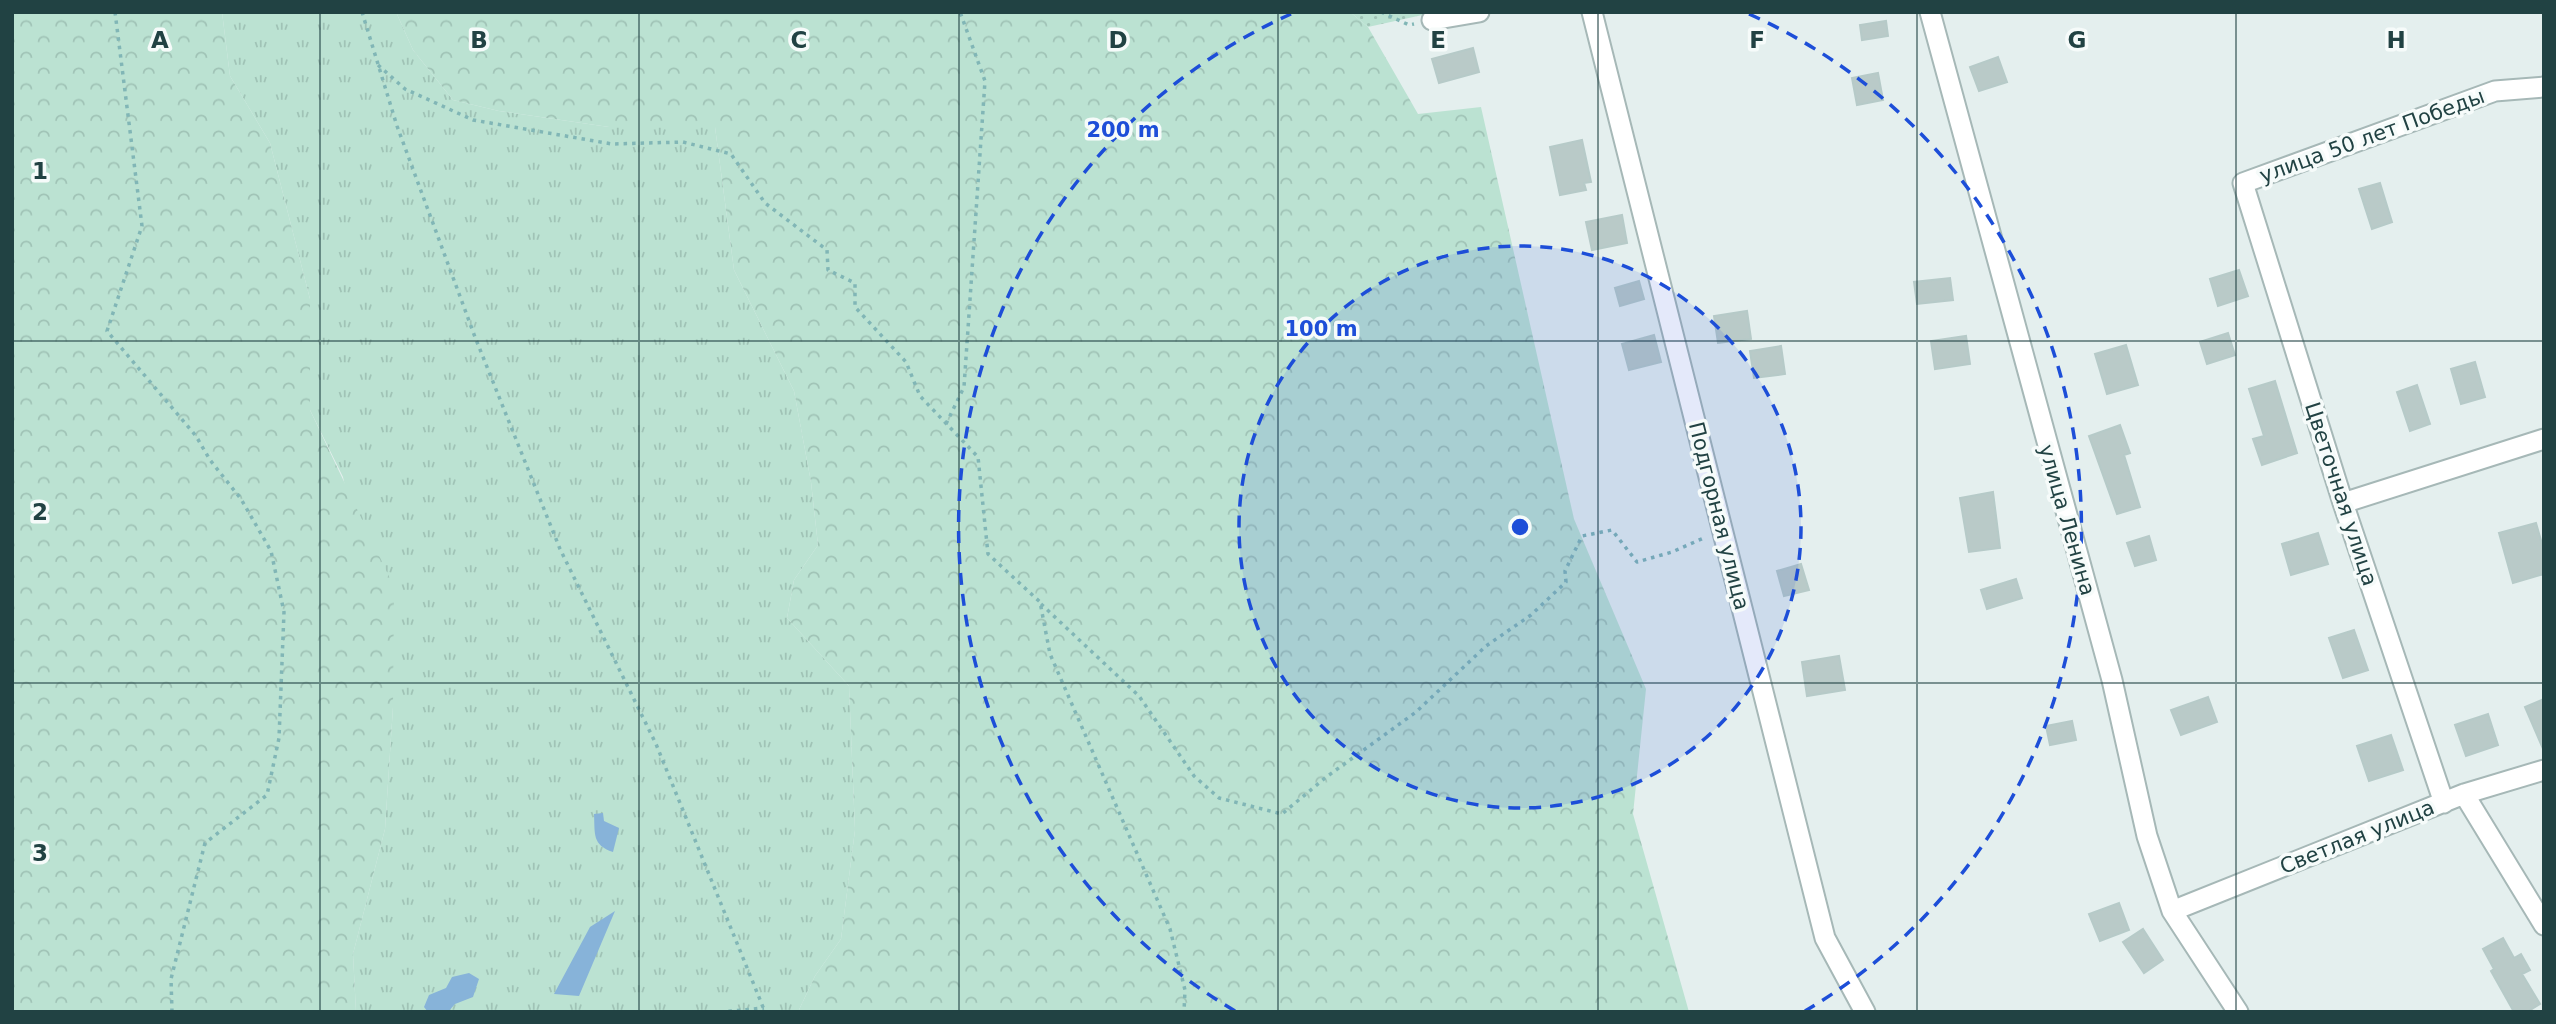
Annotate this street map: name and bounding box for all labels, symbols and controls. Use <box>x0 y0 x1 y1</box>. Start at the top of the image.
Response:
text: A <box>151 27 169 53</box>
text: B <box>470 27 488 53</box>
text: C <box>791 27 807 53</box>
text: D <box>1108 27 1128 53</box>
text: E <box>1430 27 1446 53</box>
text: F <box>1749 27 1765 53</box>
text: G <box>2068 27 2086 53</box>
text: H <box>2386 27 2406 53</box>
street label: улица 50 лет Победы <box>2256 84 2488 188</box>
text: 200 m <box>1086 118 1160 142</box>
text: 1 <box>32 158 48 184</box>
text: 100 m <box>1284 317 1358 341</box>
street label: Цветочная улица <box>2300 399 2382 589</box>
street label: Подгорная улица <box>1684 419 1754 613</box>
street label: улица Ленина <box>2034 442 2100 598</box>
text: 2 <box>32 499 48 525</box>
centre of rings <box>1508 515 1532 539</box>
street label: Светлая улица <box>2276 795 2438 879</box>
text: 3 <box>32 840 48 866</box>

